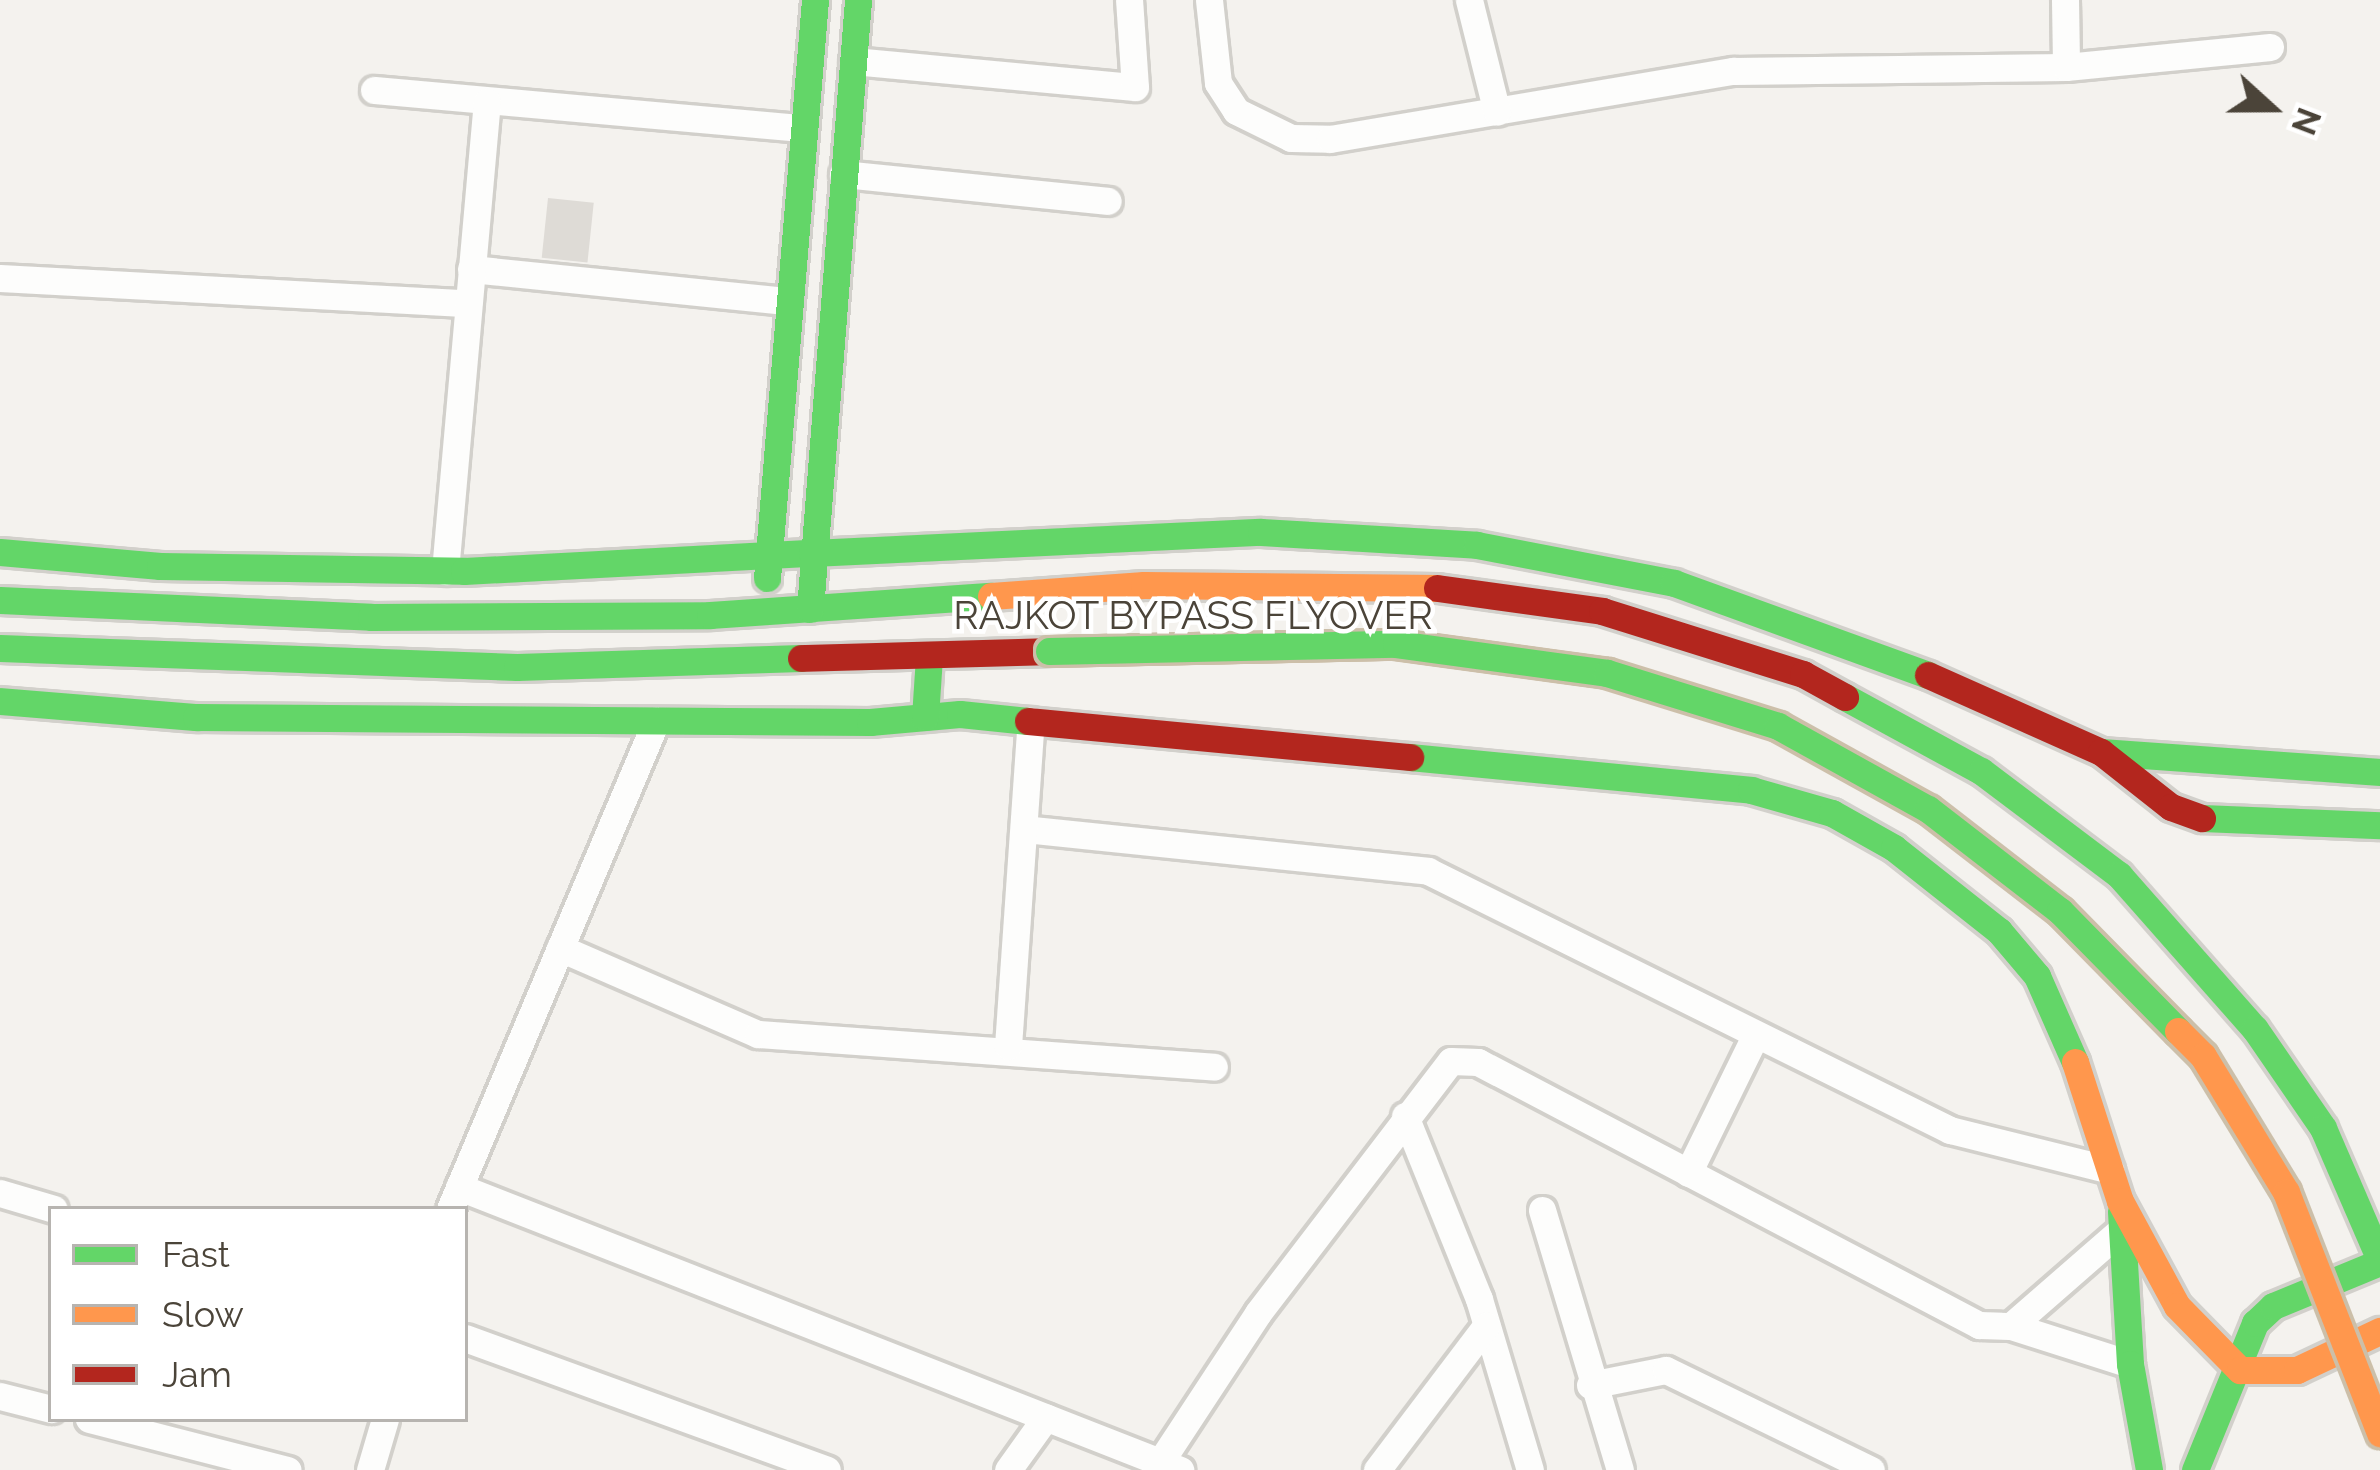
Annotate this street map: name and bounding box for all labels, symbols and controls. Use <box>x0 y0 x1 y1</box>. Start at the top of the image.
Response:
north arrow <box>2212 48 2332 168</box>
text: N <box>2283 102 2329 140</box>
street label: RAJKOT BYPASS FLYOVER <box>953 592 1433 638</box>
legend <box>48 1206 468 1422</box>
text: Fast <box>162 1233 230 1275</box>
text: Slow <box>162 1293 244 1335</box>
text: Jam <box>162 1353 232 1395</box>

